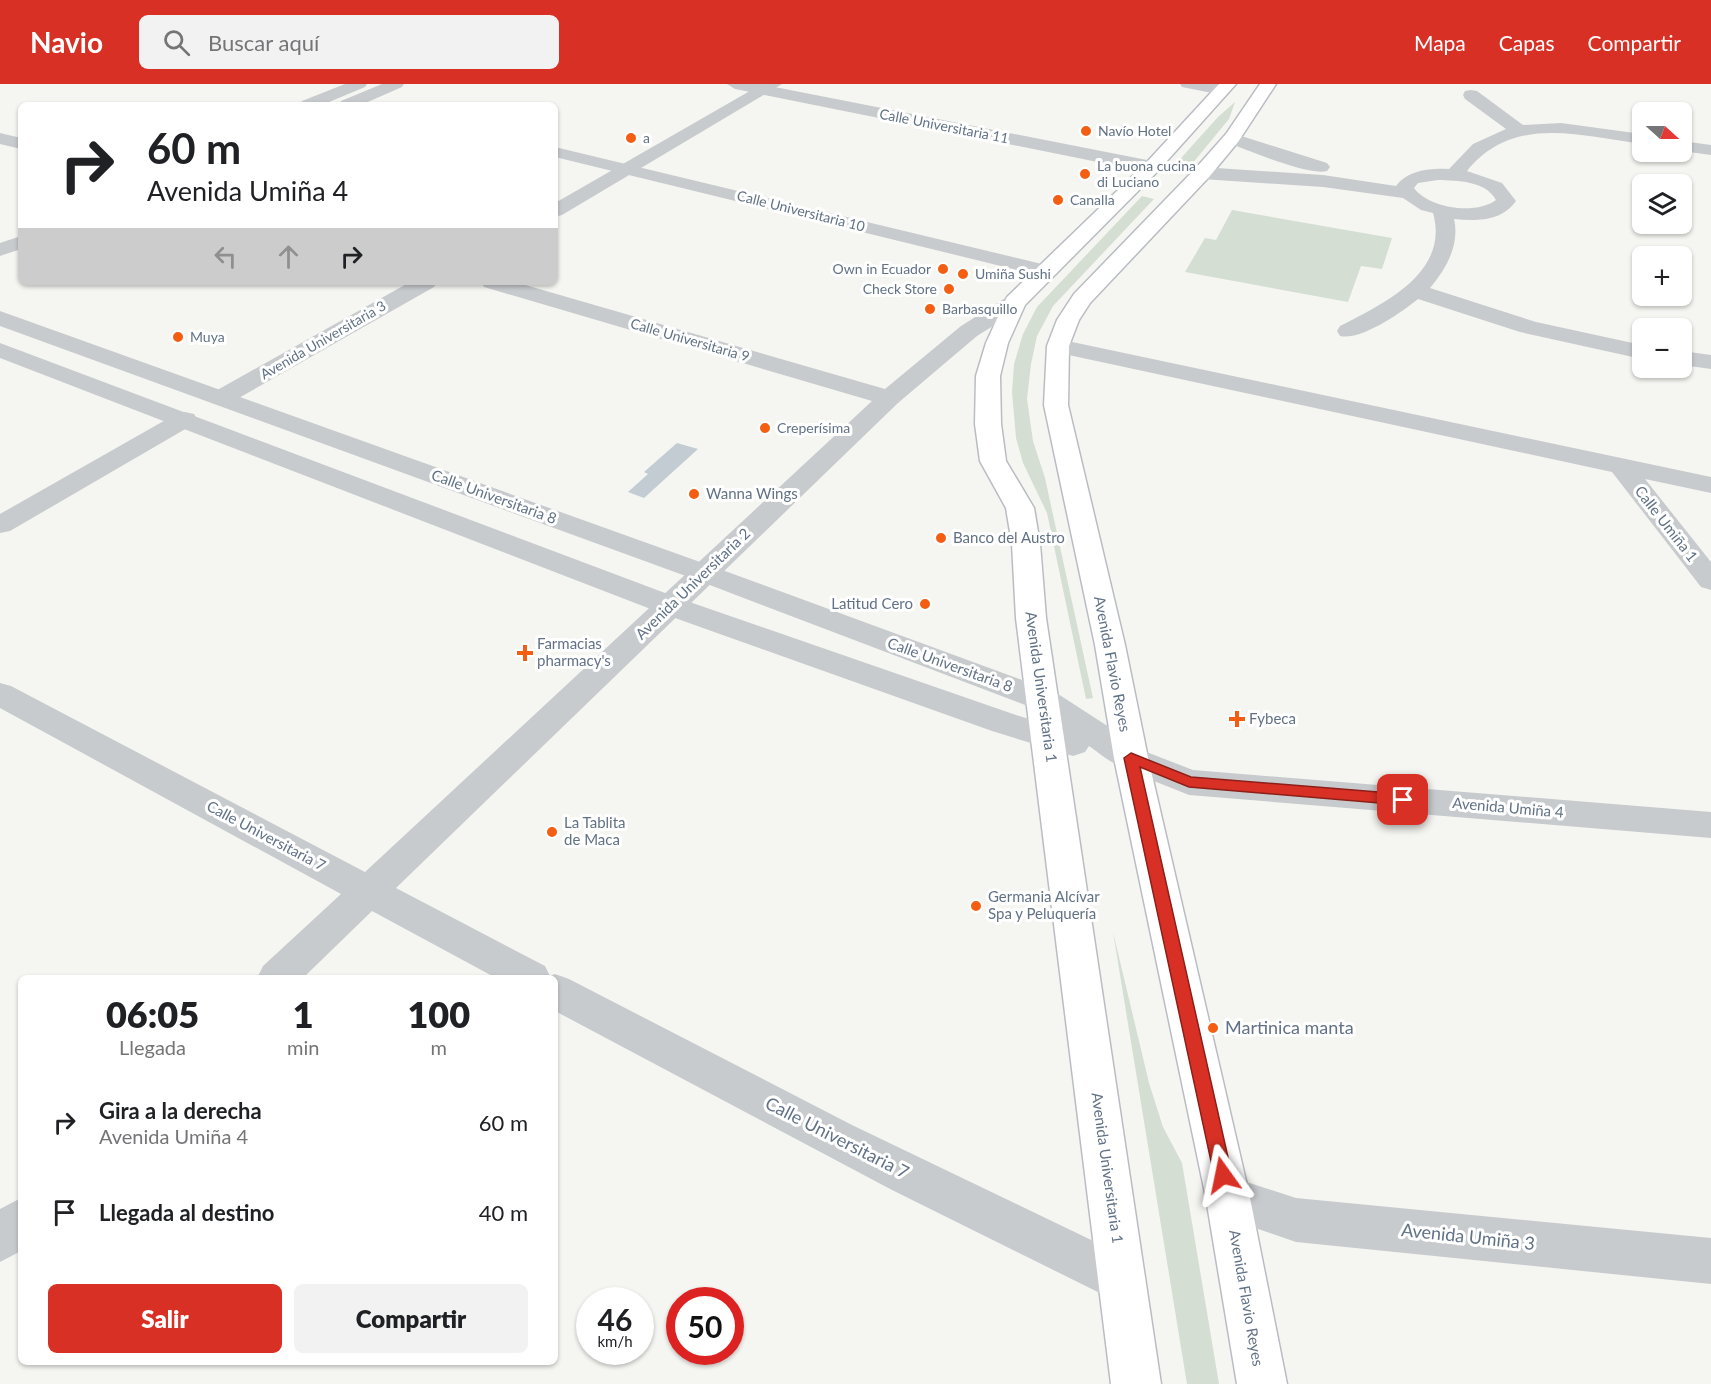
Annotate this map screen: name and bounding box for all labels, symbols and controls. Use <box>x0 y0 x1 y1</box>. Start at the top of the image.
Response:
search box <box>139 15 559 69</box>
text: Navio <box>30 25 103 59</box>
icon: search <box>160 26 193 59</box>
text: Buscar aquí <box>208 29 319 56</box>
text: Mapa <box>1414 30 1466 55</box>
text: Capas <box>1499 30 1555 55</box>
text: Compartir <box>1588 30 1681 55</box>
north arrow <box>1632 102 1692 162</box>
map controls <box>1632 102 1692 378</box>
street label: Calle Universitaria 11 <box>878 105 1010 146</box>
place label: Navío Hotel <box>1098 122 1171 139</box>
text: 60 m <box>147 123 241 173</box>
marker: Navío Hotel <box>1079 124 1093 138</box>
icon: right <box>48 126 126 204</box>
place label: a <box>643 129 650 146</box>
marker: a <box>624 131 638 145</box>
place label: La buona cucina di Luciano <box>1097 157 1196 190</box>
marker: La buona cucina di Luciano <box>1078 167 1092 181</box>
text: Avenida Umiña 4 <box>147 174 348 207</box>
button: layers <box>1632 174 1692 234</box>
street label: Calle Universitaria 10 <box>735 186 867 235</box>
place label: Canalla <box>1070 191 1115 208</box>
marker: Canalla <box>1051 193 1065 207</box>
icon: left <box>209 240 242 273</box>
icon: ahead <box>272 240 305 273</box>
icon: right <box>335 240 368 273</box>
button: + <box>1632 246 1692 306</box>
place label: Own in Ecuador <box>833 260 931 277</box>
marker: Own in Ecuador <box>936 262 950 276</box>
place label: Umiña Sushi <box>975 265 1051 282</box>
marker: Umiña Sushi <box>956 267 970 281</box>
place label: Check Store <box>863 280 937 297</box>
marker: Check Store <box>942 282 956 296</box>
street label: Avenida Universitaria 3 <box>257 297 389 382</box>
place label: Barbasquillo <box>942 300 1017 317</box>
marker: Barbasquillo <box>923 302 937 316</box>
street label: Calle Universitaria 9 <box>629 314 752 365</box>
button: − <box>1632 318 1692 378</box>
place label: Muya <box>190 328 225 345</box>
marker: Muya <box>171 330 185 344</box>
place label: Creperísima <box>777 419 850 436</box>
marker: Creperísima <box>758 421 772 435</box>
street label: Calle Universitaria 8 <box>429 465 559 527</box>
street label: Calle Umiña 1 <box>1632 482 1702 565</box>
place label: Wanna Wings <box>706 484 798 502</box>
marker: Wanna Wings <box>687 487 701 501</box>
street label: Avenida Universitaria 2 <box>631 524 753 643</box>
place label: Banco del Austro <box>953 528 1065 546</box>
marker: Banco del Austro <box>934 531 948 545</box>
place label: Latitud Cero <box>831 594 913 612</box>
street label: Avenida Flavio Reyes <box>1091 594 1135 733</box>
marker: Latitud Cero <box>918 597 932 611</box>
street label: Avenida Universitaria 1 <box>1022 610 1062 764</box>
street label: Calle Universitaria 8 <box>885 633 1015 695</box>
place label: Farmacias pharmacy's <box>537 634 611 669</box>
marker: Farmacias pharmacy's <box>518 646 532 660</box>
place label: Fybeca <box>1249 709 1296 727</box>
marker: Fybeca <box>1230 712 1244 726</box>
pin <box>1377 774 1428 825</box>
icon: arrive <box>1386 783 1419 816</box>
street label: Avenida Umiña 4 <box>1452 793 1565 821</box>
street label: Calle Universitaria 7 <box>204 796 329 874</box>
place label: La Tablita de Maca <box>564 813 626 848</box>
marker: La Tablita de Maca <box>545 825 559 839</box>
place label: Germania Alcívar Spa y Peluquería <box>988 887 1100 922</box>
marker: Germania Alcívar Spa y Peluquería <box>969 899 983 913</box>
text: 06:05 <box>106 992 199 1036</box>
text: 1 <box>293 992 314 1036</box>
text: 100 <box>407 992 470 1036</box>
place label: Martinica manta <box>1225 1016 1354 1038</box>
marker: Martinica manta <box>1206 1021 1220 1035</box>
text: Llegada <box>119 1035 186 1059</box>
text: min <box>287 1035 319 1059</box>
text: m <box>430 1035 447 1059</box>
street label: Calle Universitaria 7 <box>762 1091 913 1183</box>
street label: Avenida Universitaria 1 <box>1088 1091 1128 1245</box>
text: Gira a la derecha <box>99 1097 262 1124</box>
icon: right <box>48 1106 81 1139</box>
text: 60 m <box>479 1109 528 1136</box>
text: Avenida Umiña 4 <box>99 1124 248 1148</box>
position arrow <box>1191 1143 1255 1207</box>
icon: arrive <box>48 1196 81 1229</box>
text: Llegada al destino <box>99 1199 275 1226</box>
text: 40 m <box>479 1199 528 1226</box>
street label: Avenida Umiña 3 <box>1400 1218 1536 1254</box>
street label: Avenida Flavio Reyes <box>1226 1228 1268 1367</box>
button: Salir <box>48 1284 282 1353</box>
button: Compartir <box>294 1284 528 1353</box>
speed limit sign: 50 <box>666 1287 744 1365</box>
text: 46 <box>598 1301 632 1337</box>
text: km/h <box>597 1332 633 1350</box>

